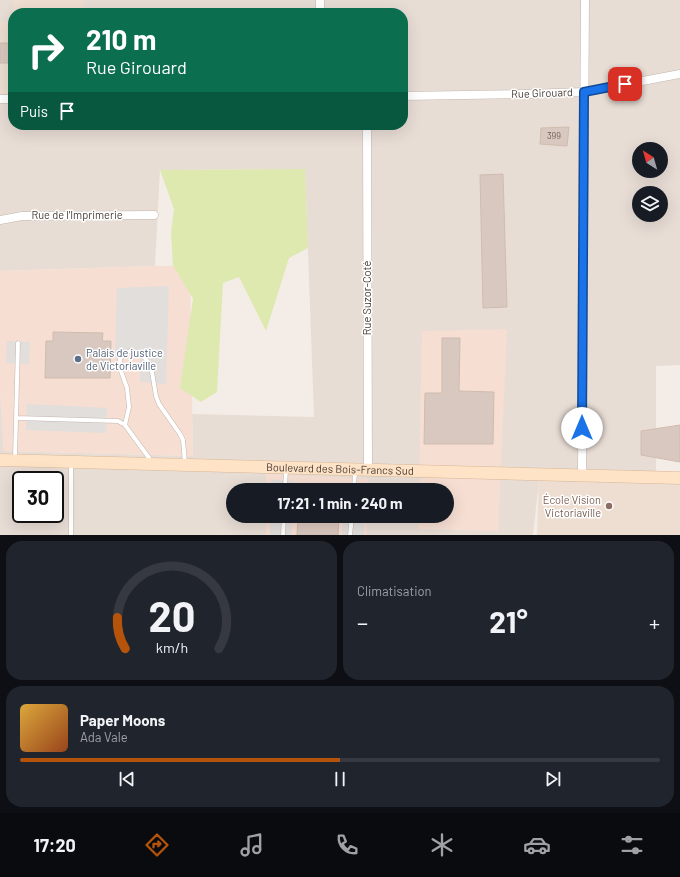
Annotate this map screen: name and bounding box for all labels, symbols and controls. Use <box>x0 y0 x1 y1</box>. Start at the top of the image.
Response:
text: 210 m <box>86 22 156 56</box>
icon: right <box>20 24 72 76</box>
text: Rue Girouard <box>86 56 187 78</box>
pin <box>608 67 642 101</box>
icon: arrive <box>614 73 636 95</box>
street label: Rue Girouard <box>511 85 573 100</box>
icon: arrive <box>56 100 78 122</box>
text: Puis <box>20 102 48 120</box>
house number: 399 <box>547 130 561 141</box>
north arrow <box>632 142 668 178</box>
map controls <box>632 142 668 222</box>
button: layers <box>632 186 668 222</box>
street label: Rue de l'Imprimerie <box>31 208 123 221</box>
street label: Rue Suzor-Coté <box>360 261 373 335</box>
place label: Palais de justice de Victoriaville <box>86 346 163 372</box>
marker: Palais de justice de Victoriaville <box>73 354 83 364</box>
position arrow <box>561 407 603 449</box>
street label: Boulevard des Bois-Francs Sud <box>266 460 414 477</box>
speed limit sign: 30 <box>12 471 64 523</box>
place label: École Vision Victoriaville <box>543 493 601 519</box>
text: 17:21 · 1 min · 240 m <box>277 494 403 512</box>
marker: École Vision Victoriaville <box>604 501 614 511</box>
text: Climatisation <box>357 583 432 599</box>
text: 20 <box>148 589 195 639</box>
text: 21° <box>489 603 528 639</box>
text: − <box>357 609 368 635</box>
text: + <box>649 609 660 635</box>
text: km/h <box>155 638 188 655</box>
text: Paper Moons <box>80 711 165 729</box>
text: Ada Vale <box>80 729 128 745</box>
icon: previous <box>116 768 138 790</box>
icon: pause <box>329 768 351 790</box>
icon: next <box>542 768 564 790</box>
icon: directions <box>143 831 171 859</box>
icon: music <box>238 831 266 859</box>
icon: phone <box>333 831 361 859</box>
icon: climate <box>428 831 456 859</box>
icon: car <box>523 831 551 859</box>
icon: filters <box>618 831 646 859</box>
text: 17:20 <box>34 834 76 856</box>

